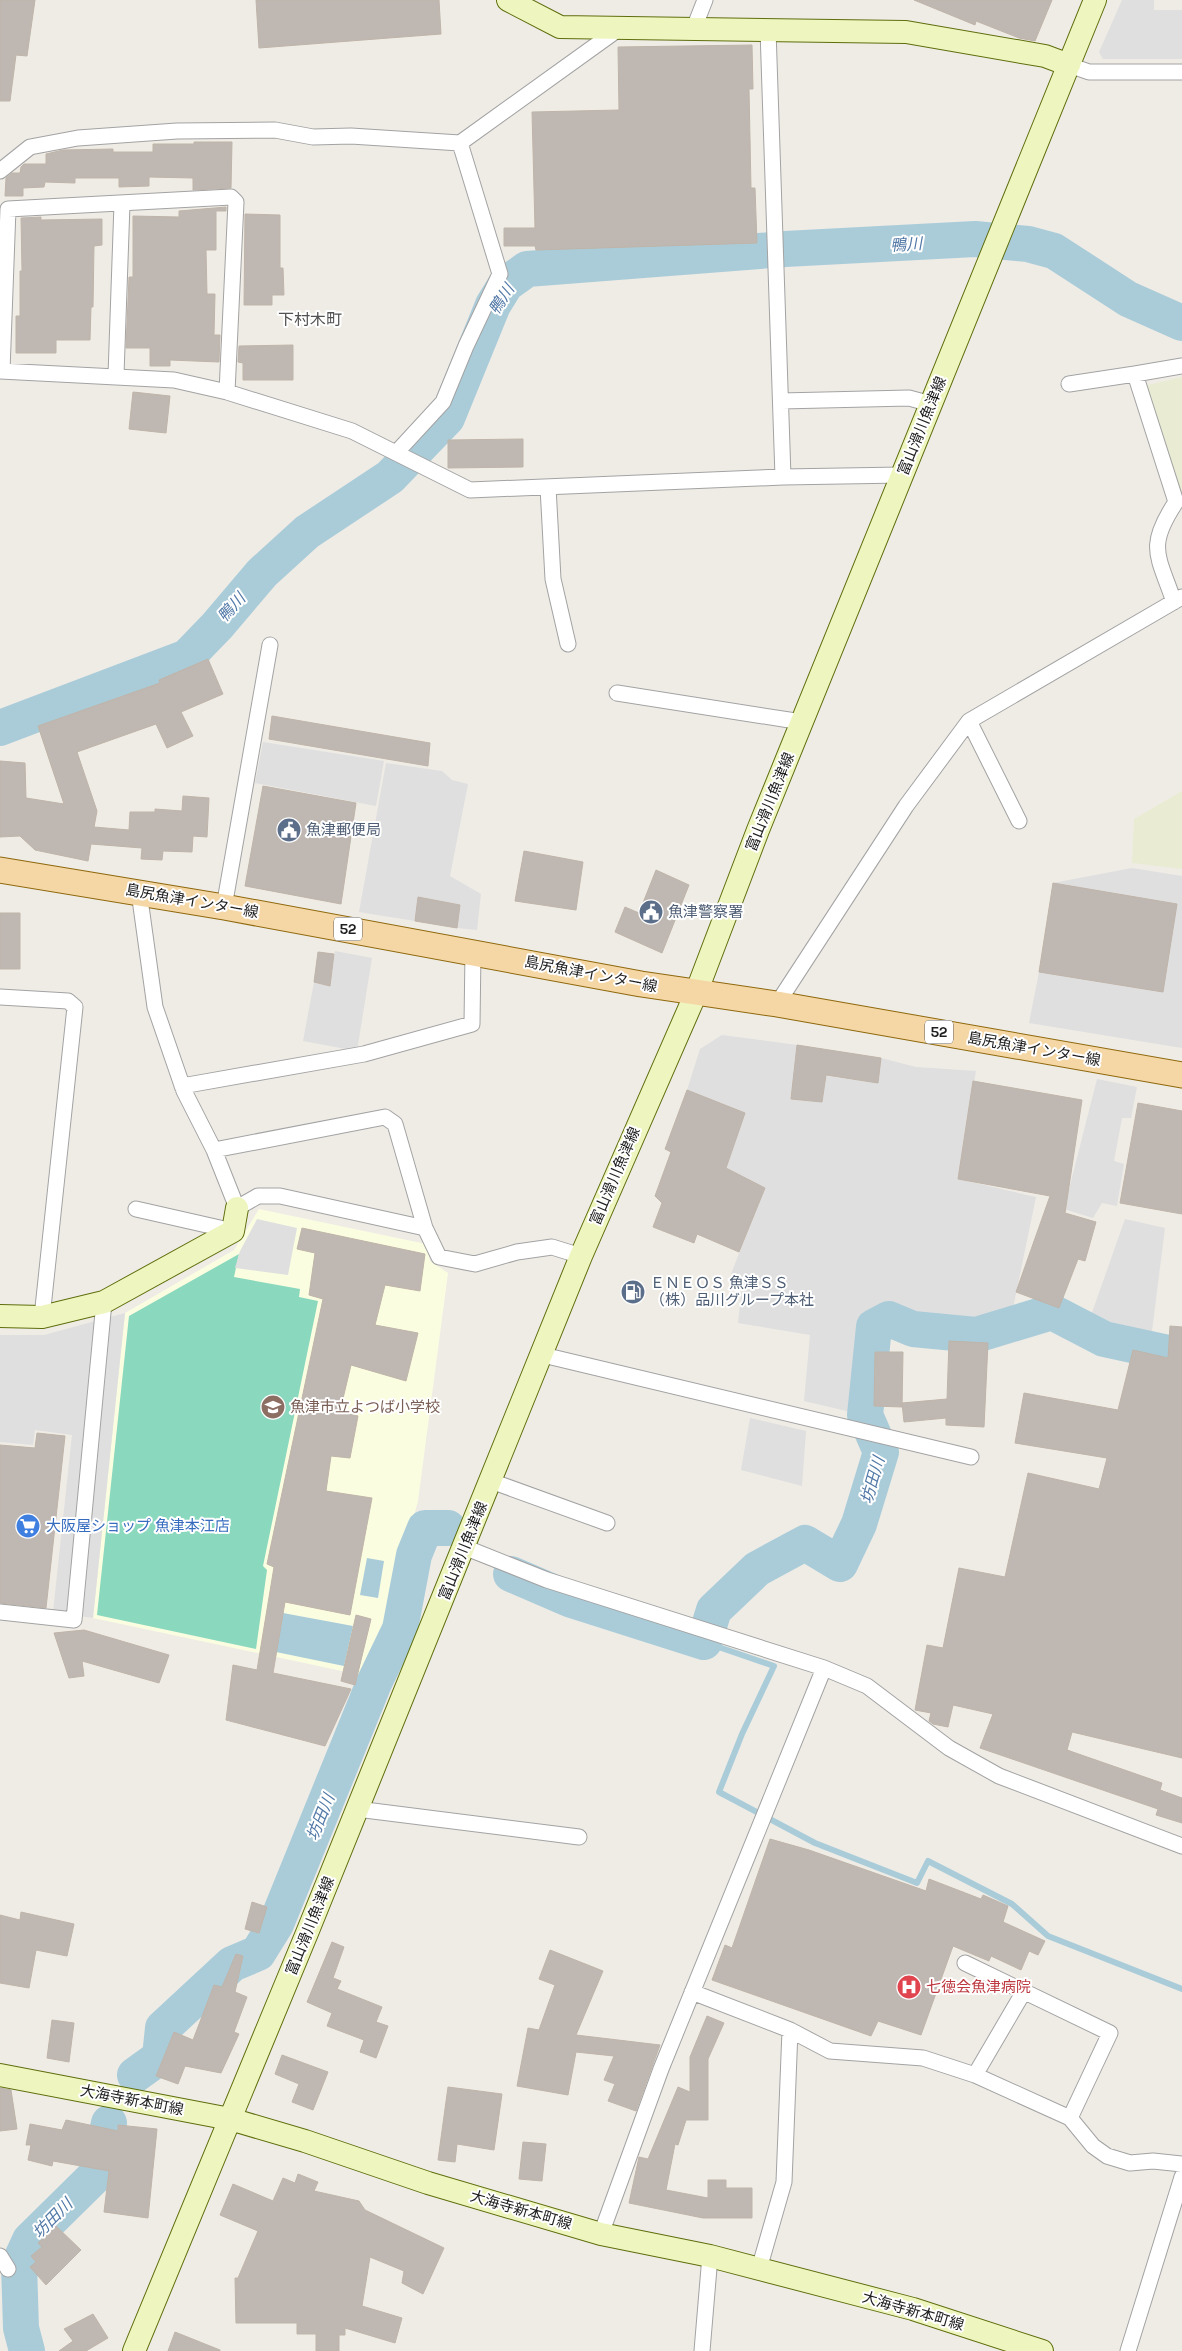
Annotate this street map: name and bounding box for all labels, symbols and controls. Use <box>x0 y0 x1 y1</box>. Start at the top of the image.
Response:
water label: 鴨川 <box>889 233 925 256</box>
water label: 鴨川 <box>484 278 520 318</box>
district label: 下村木町 <box>278 309 342 330</box>
street label: 富山滑川魚津線 <box>893 374 950 478</box>
water label: 鴨川 <box>213 587 251 626</box>
street label: 富山滑川魚津線 <box>741 750 798 854</box>
public building icon: 魚津郵便局 <box>276 817 302 843</box>
place label: 魚津郵便局 <box>306 820 381 839</box>
street label: 島尻魚津インター線 <box>124 879 260 922</box>
public building icon: 魚津警察署 <box>638 899 664 925</box>
place label: 魚津警察署 <box>668 902 743 921</box>
road number: 52 <box>334 918 362 941</box>
street label: 島尻魚津インター線 <box>523 951 659 996</box>
road number: 52 <box>925 1020 953 1044</box>
street label: 島尻魚津インター線 <box>966 1027 1102 1070</box>
street label: 富山滑川魚津線 <box>585 1124 644 1228</box>
place label: ＥＮＥＯＳ 魚津ＳＳ （株）品川グループ本社 <box>650 1273 814 1309</box>
fuel station icon: ＥＮＥＯＳ 魚津ＳＳ （株）品川グループ本社 <box>620 1279 646 1305</box>
school or university icon: 魚津市立よつば小学校 <box>260 1394 286 1420</box>
place label: 魚津市立よつば小学校 <box>290 1397 440 1416</box>
water label: 坊田川 <box>856 1452 890 1506</box>
street label: 富山滑川魚津線 <box>434 1499 491 1603</box>
supermarket icon: 大阪屋ショップ 魚津本江店 <box>15 1513 41 1539</box>
place label: 大阪屋ショップ 魚津本江店 <box>46 1516 230 1535</box>
water label: 坊田川 <box>302 1789 340 1843</box>
street label: 富山滑川魚津線 <box>281 1874 338 1978</box>
hospital icon: 七徳会魚津病院 <box>896 1974 922 2000</box>
place label: 七徳会魚津病院 <box>926 1977 1031 1996</box>
street label: 大海寺新本町線 <box>79 2080 185 2119</box>
street label: 大海寺新本町線 <box>468 2186 574 2233</box>
water label: 坊田川 <box>28 2193 78 2243</box>
street label: 大海寺新本町線 <box>860 2287 966 2334</box>

